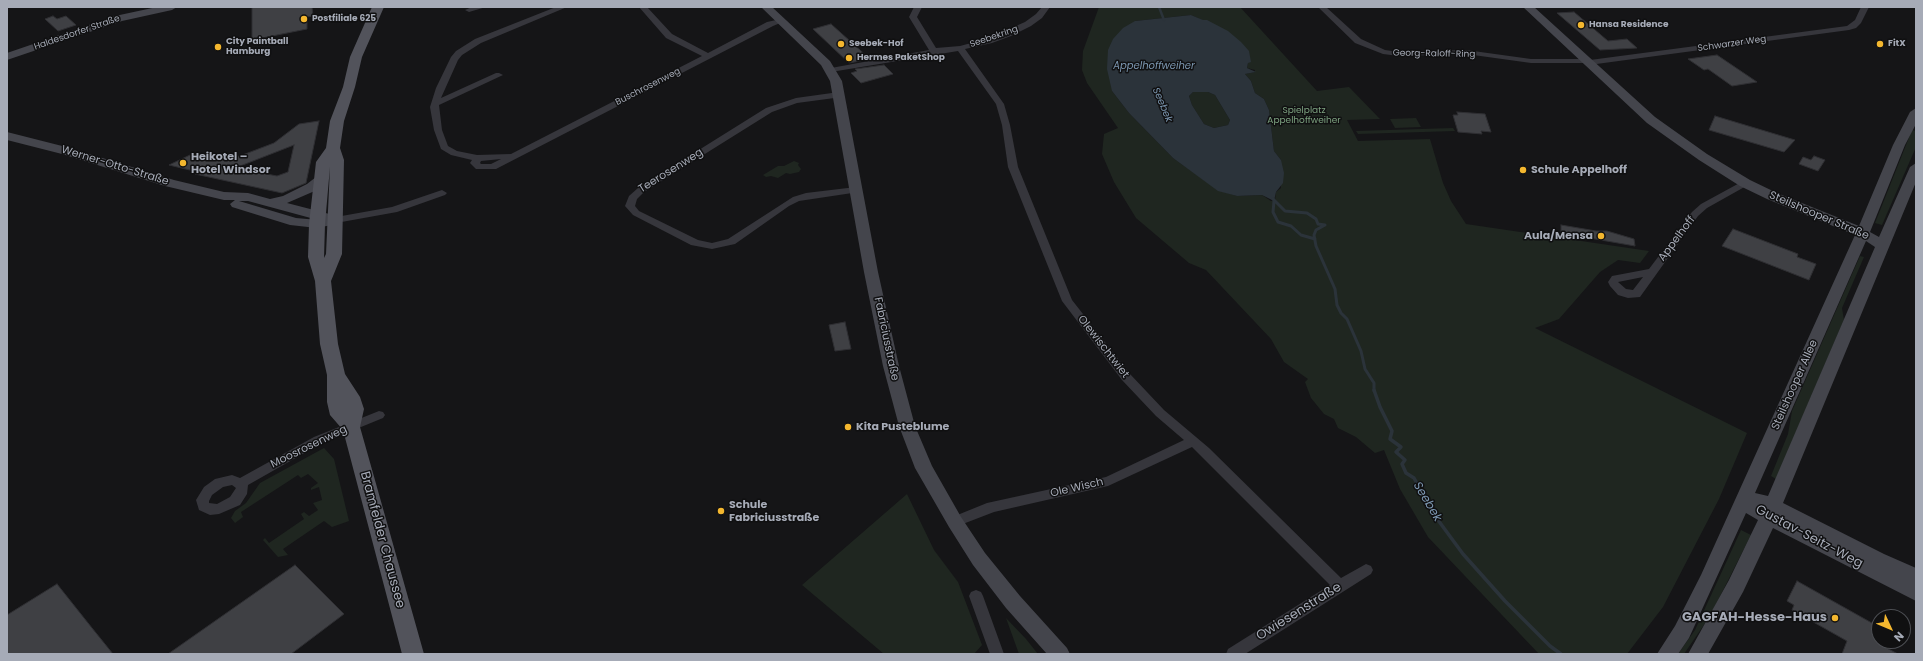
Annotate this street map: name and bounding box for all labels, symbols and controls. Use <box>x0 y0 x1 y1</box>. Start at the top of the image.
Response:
street label: Haldesdorfer Straße <box>33 13 121 53</box>
marker: Postfiliale 625 <box>299 14 309 24</box>
place label: Postfiliale 625 <box>312 14 376 24</box>
marker: Hansa Residence <box>1576 20 1586 30</box>
place label: Hansa Residence <box>1589 20 1669 30</box>
street label: Seebekring <box>969 24 1019 50</box>
street label: Schwarzer Weg <box>1697 34 1767 54</box>
place label: City Paintball Hamburg <box>226 37 288 58</box>
marker: Seebek-Hof <box>836 39 846 49</box>
place label: Seebek-Hof <box>849 39 904 49</box>
marker: FitX <box>1875 39 1885 49</box>
place label: FitX <box>1888 39 1906 49</box>
marker: City Paintball Hamburg <box>213 42 223 52</box>
street label: Georg-Raloff-Ring <box>1393 48 1475 60</box>
marker: Hermes PaketShop <box>844 53 854 63</box>
place label: Hermes PaketShop <box>857 53 945 63</box>
water label: Appelhoffweiher <box>1113 60 1195 72</box>
street label: Buschrosenweg <box>614 66 682 108</box>
water label: Seebek <box>1149 86 1175 124</box>
park label: Spielplatz Appelhoffweiher <box>1267 106 1341 127</box>
street label: Werner-Otto-Straße <box>60 143 170 189</box>
street label: Teerosenweg <box>636 146 706 196</box>
place label: Heikotel – Hotel Windsor <box>191 150 270 176</box>
marker: Heikotel – Hotel Windsor <box>178 158 188 168</box>
place label: Schule Appelhoff <box>1531 163 1627 177</box>
marker: Schule Appelhoff <box>1518 165 1528 175</box>
street label: Steilshooper Straße <box>1767 189 1871 243</box>
street label: Appelhoff <box>1656 214 1698 264</box>
place label: Aula/Mensa <box>1524 229 1593 243</box>
marker: Aula/Mensa <box>1596 231 1606 241</box>
street label: Fabriciusstraße <box>871 296 901 382</box>
street label: Olewischtwiet <box>1074 313 1132 381</box>
street label: Steilshooper Allee <box>1769 338 1821 432</box>
place label: Kita Pusteblume <box>856 420 949 434</box>
marker: Kita Pusteblume <box>843 422 853 432</box>
street label: Moosrosenweg <box>269 423 349 471</box>
street label: Bramfelder Chaussee <box>356 470 408 610</box>
street label: Ole Wisch <box>1049 475 1105 501</box>
water label: Seebek <box>1410 480 1444 524</box>
place label: Schule Fabriciusstraße <box>729 498 819 524</box>
street label: Gustav-Seitz-Weg <box>1753 502 1865 572</box>
marker: Schule Fabriciusstraße <box>716 506 726 516</box>
street label: Owiesenstraße <box>1254 580 1344 644</box>
north arrow <box>1871 609 1911 649</box>
place label: GAGFAH-Hesse-Haus <box>1682 610 1827 626</box>
marker: GAGFAH-Hesse-Haus <box>1830 613 1840 623</box>
text: N <box>1890 628 1908 645</box>

